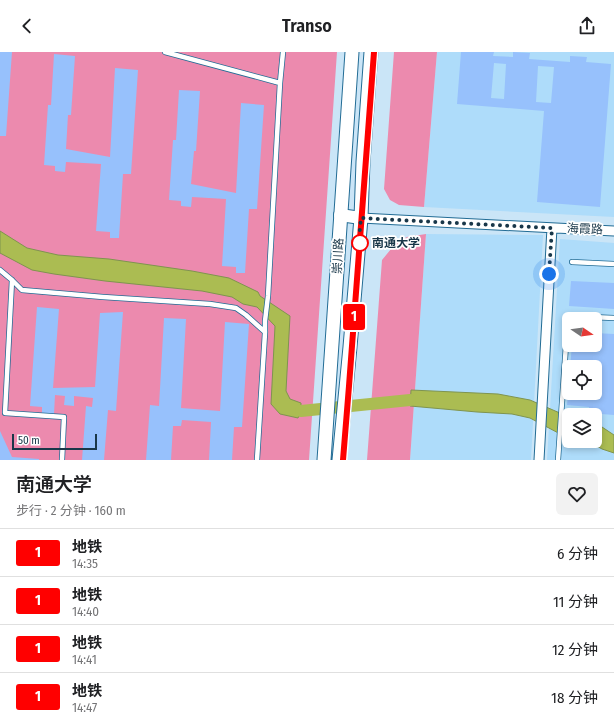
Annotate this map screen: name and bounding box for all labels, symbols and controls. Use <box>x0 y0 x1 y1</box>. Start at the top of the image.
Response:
icon: back <box>16 15 38 37</box>
text: Transo <box>282 15 332 37</box>
icon: share <box>576 15 598 37</box>
street label: 海霞路 <box>567 221 603 237</box>
marker: 南通大学 <box>351 234 369 252</box>
place label: 南通大学 <box>372 236 420 250</box>
street label: 崇川路 <box>330 238 346 274</box>
your location <box>539 264 559 284</box>
line badge: 1 <box>341 304 367 330</box>
text: 1 <box>351 308 357 325</box>
north arrow <box>562 312 602 352</box>
map controls <box>562 312 602 448</box>
button: locate <box>562 360 602 400</box>
button: layers <box>562 408 602 448</box>
scale bar <box>12 432 97 451</box>
text: 50 m <box>18 434 40 447</box>
text: 南通大学 <box>16 473 92 496</box>
button: heart <box>556 473 598 515</box>
text: 步行 · 2 分钟 · 160 m <box>16 503 126 518</box>
text: 地铁 <box>72 538 102 556</box>
text: 1 <box>35 544 41 561</box>
text: 6 分钟 <box>557 545 598 563</box>
text: 14:35 <box>72 556 98 571</box>
text: 地铁 <box>72 586 102 604</box>
text: 1 <box>35 592 41 609</box>
text: 11 分钟 <box>553 593 598 611</box>
text: 14:40 <box>72 604 99 619</box>
text: 地铁 <box>72 634 102 652</box>
text: 1 <box>35 640 41 657</box>
text: 12 分钟 <box>552 641 598 659</box>
text: 14:41 <box>72 652 97 667</box>
text: 地铁 <box>72 682 102 700</box>
text: 1 <box>35 688 41 705</box>
text: 18 分钟 <box>551 689 598 707</box>
text: 14:47 <box>72 700 97 715</box>

